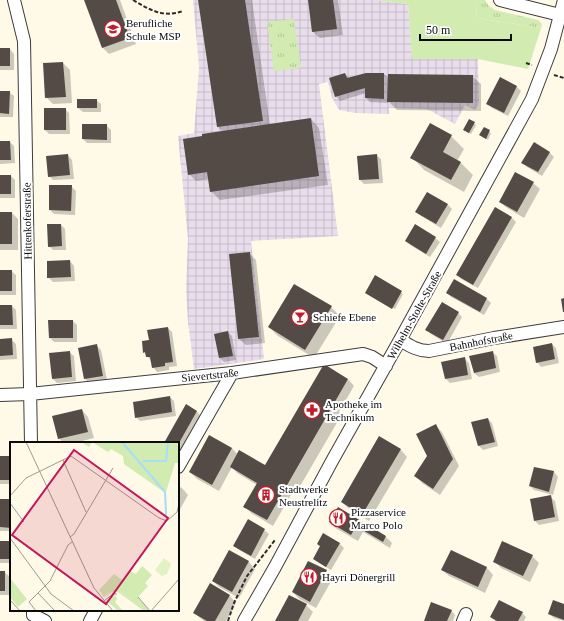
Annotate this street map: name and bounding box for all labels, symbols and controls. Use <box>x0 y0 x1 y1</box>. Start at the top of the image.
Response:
scale bar <box>420 16 511 42</box>
place label: Berufliche Schule MSP <box>126 17 181 42</box>
school or university icon: Berufliche Schule MSP <box>103 19 123 39</box>
text: 50 m <box>426 23 451 37</box>
street label: Hittenkoferstraße <box>20 182 34 260</box>
street label: Wilhelm-Stolte-Straße <box>385 269 443 361</box>
bar icon: Schiefe Ebene <box>290 307 310 327</box>
place label: Schiefe Ebene <box>313 311 376 323</box>
street label: Bahnhofstraße <box>448 329 514 353</box>
street label: Sievertstraße <box>181 366 239 384</box>
place label: Apotheke im Technikum <box>325 398 383 423</box>
pharmacy icon: Apotheke im Technikum <box>302 400 322 420</box>
inset map <box>10 442 179 611</box>
place label: Stadtwerke Neustrelitz <box>279 483 329 508</box>
building icon: Stadtwerke Neustrelitz <box>256 485 276 505</box>
place label: Pizzaservice Marco Polo <box>351 506 406 531</box>
restaurant icon: Pizzaservice Marco Polo <box>328 508 348 528</box>
restaurant icon: Hayri Dönergrill <box>299 567 319 587</box>
place label: Hayri Dönergrill <box>322 571 395 583</box>

